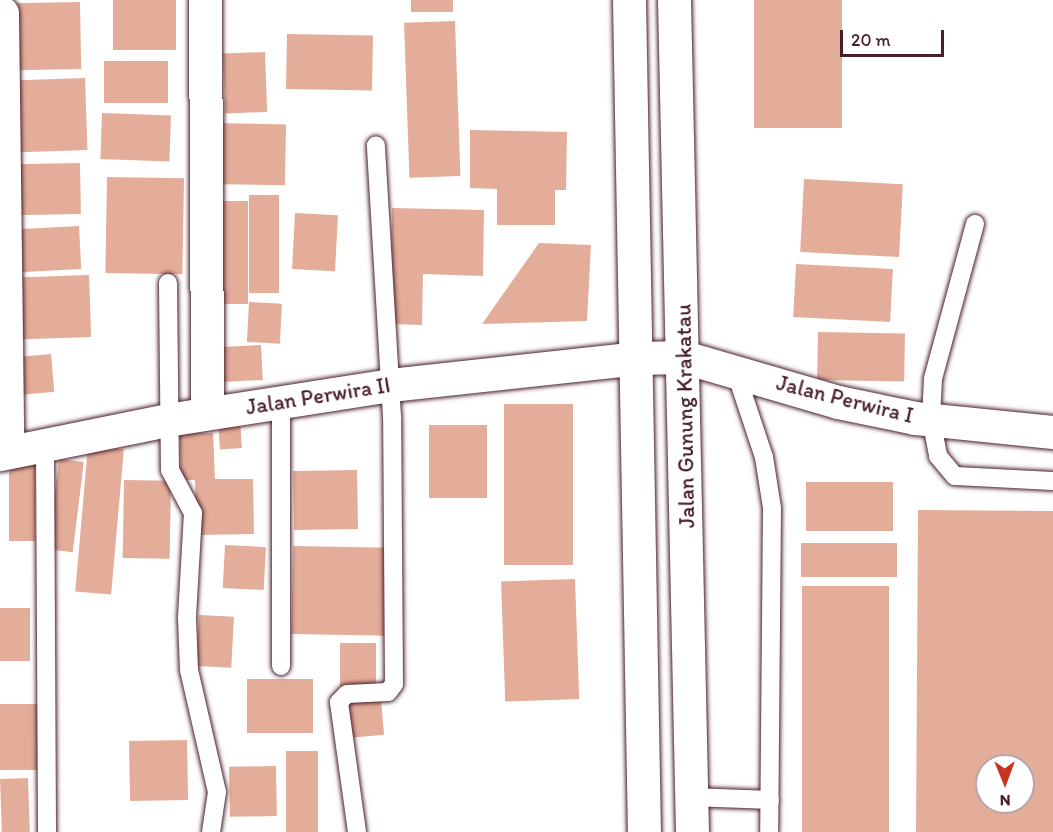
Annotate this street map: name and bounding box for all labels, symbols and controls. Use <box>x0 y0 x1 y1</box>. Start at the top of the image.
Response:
scale bar <box>843 18 946 56</box>
text: 20 m <box>851 29 891 51</box>
street label: Jalan Gunung Krakatau <box>670 304 700 528</box>
street label: Jalan Perwira I <box>774 369 916 429</box>
street label: Jalan Perwira II <box>244 372 392 420</box>
north arrow <box>975 754 1035 814</box>
text: N <box>1000 791 1011 810</box>

